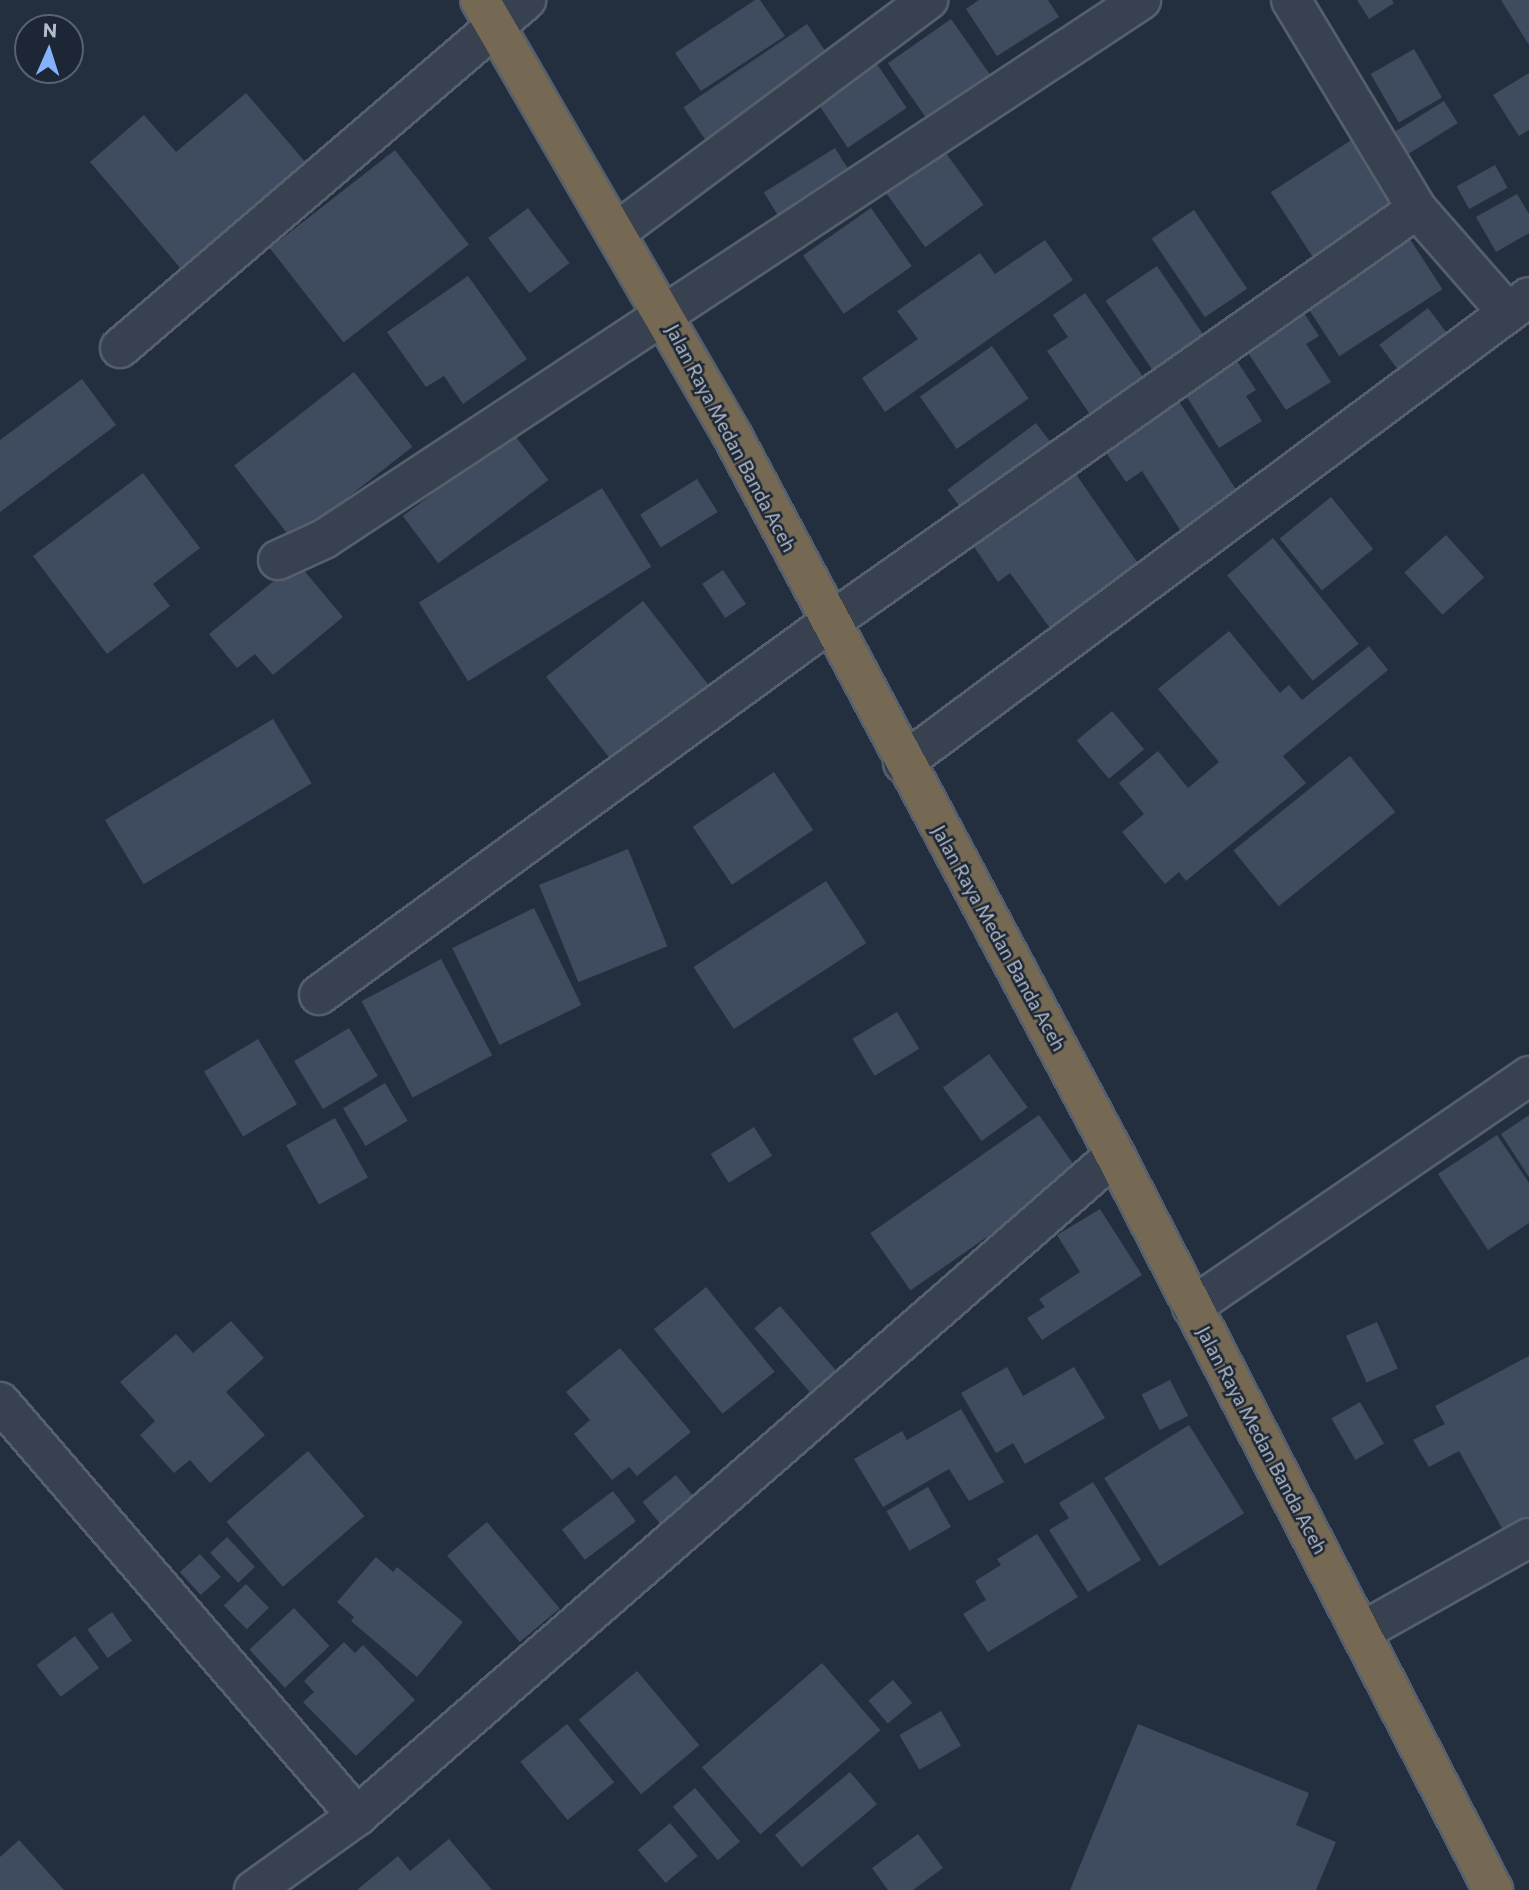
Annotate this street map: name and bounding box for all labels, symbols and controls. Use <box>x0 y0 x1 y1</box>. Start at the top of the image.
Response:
north arrow <box>14 14 84 84</box>
text: N <box>42 18 58 41</box>
street label: Jalan Raya Medan Banda Aceh <box>661 320 801 556</box>
street label: Jalan Raya Medan Banda Aceh <box>927 821 1071 1055</box>
street label: Jalan Raya Medan Banda Aceh <box>1192 1322 1332 1558</box>

